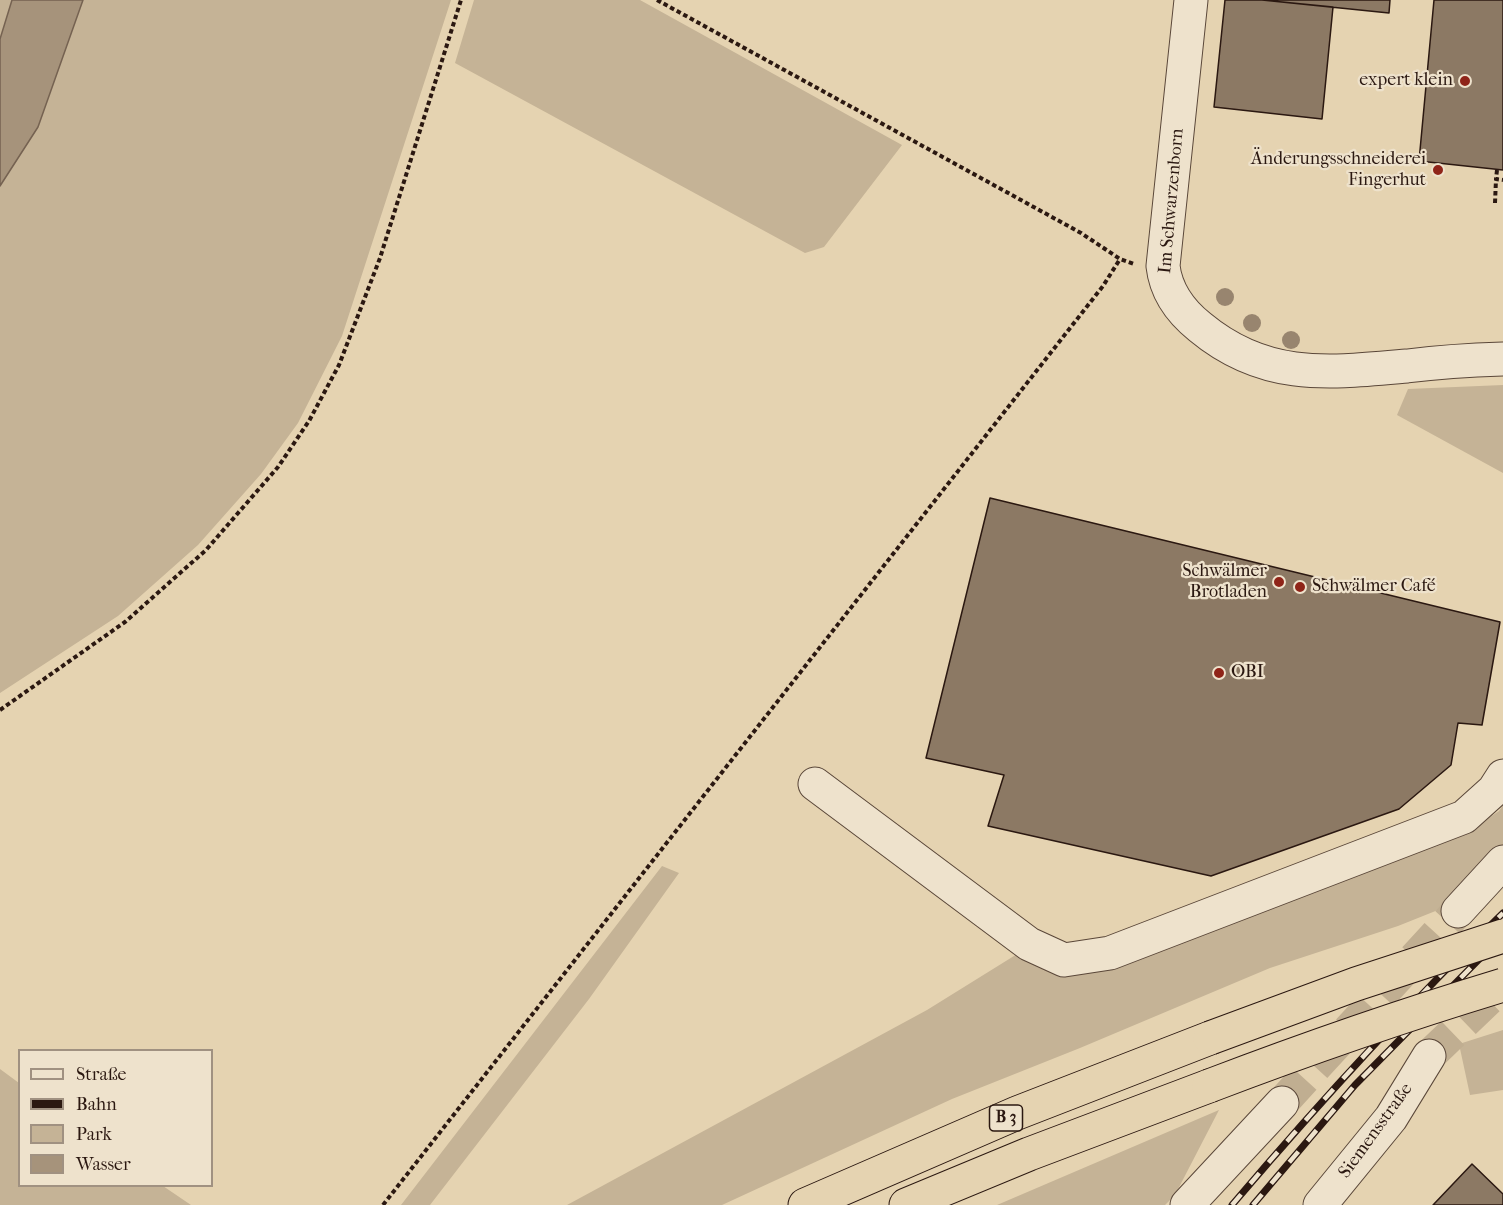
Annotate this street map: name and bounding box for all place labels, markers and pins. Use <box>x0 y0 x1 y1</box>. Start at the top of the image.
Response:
place label: expert klein <box>1359 70 1453 92</box>
marker: expert klein <box>1458 74 1472 88</box>
place label: Änderungsschneiderei Fingerhut <box>1251 149 1426 192</box>
marker: Änderungsschneiderei Fingerhut <box>1431 163 1445 177</box>
place label: Schwälmer Brotladen <box>1182 561 1267 604</box>
marker: Schwälmer Brotladen <box>1272 575 1286 589</box>
place label: Schwälmer Café <box>1312 576 1436 598</box>
marker: Schwälmer Café <box>1293 580 1307 594</box>
place label: OBI <box>1231 662 1264 684</box>
marker: OBI <box>1212 666 1226 680</box>

